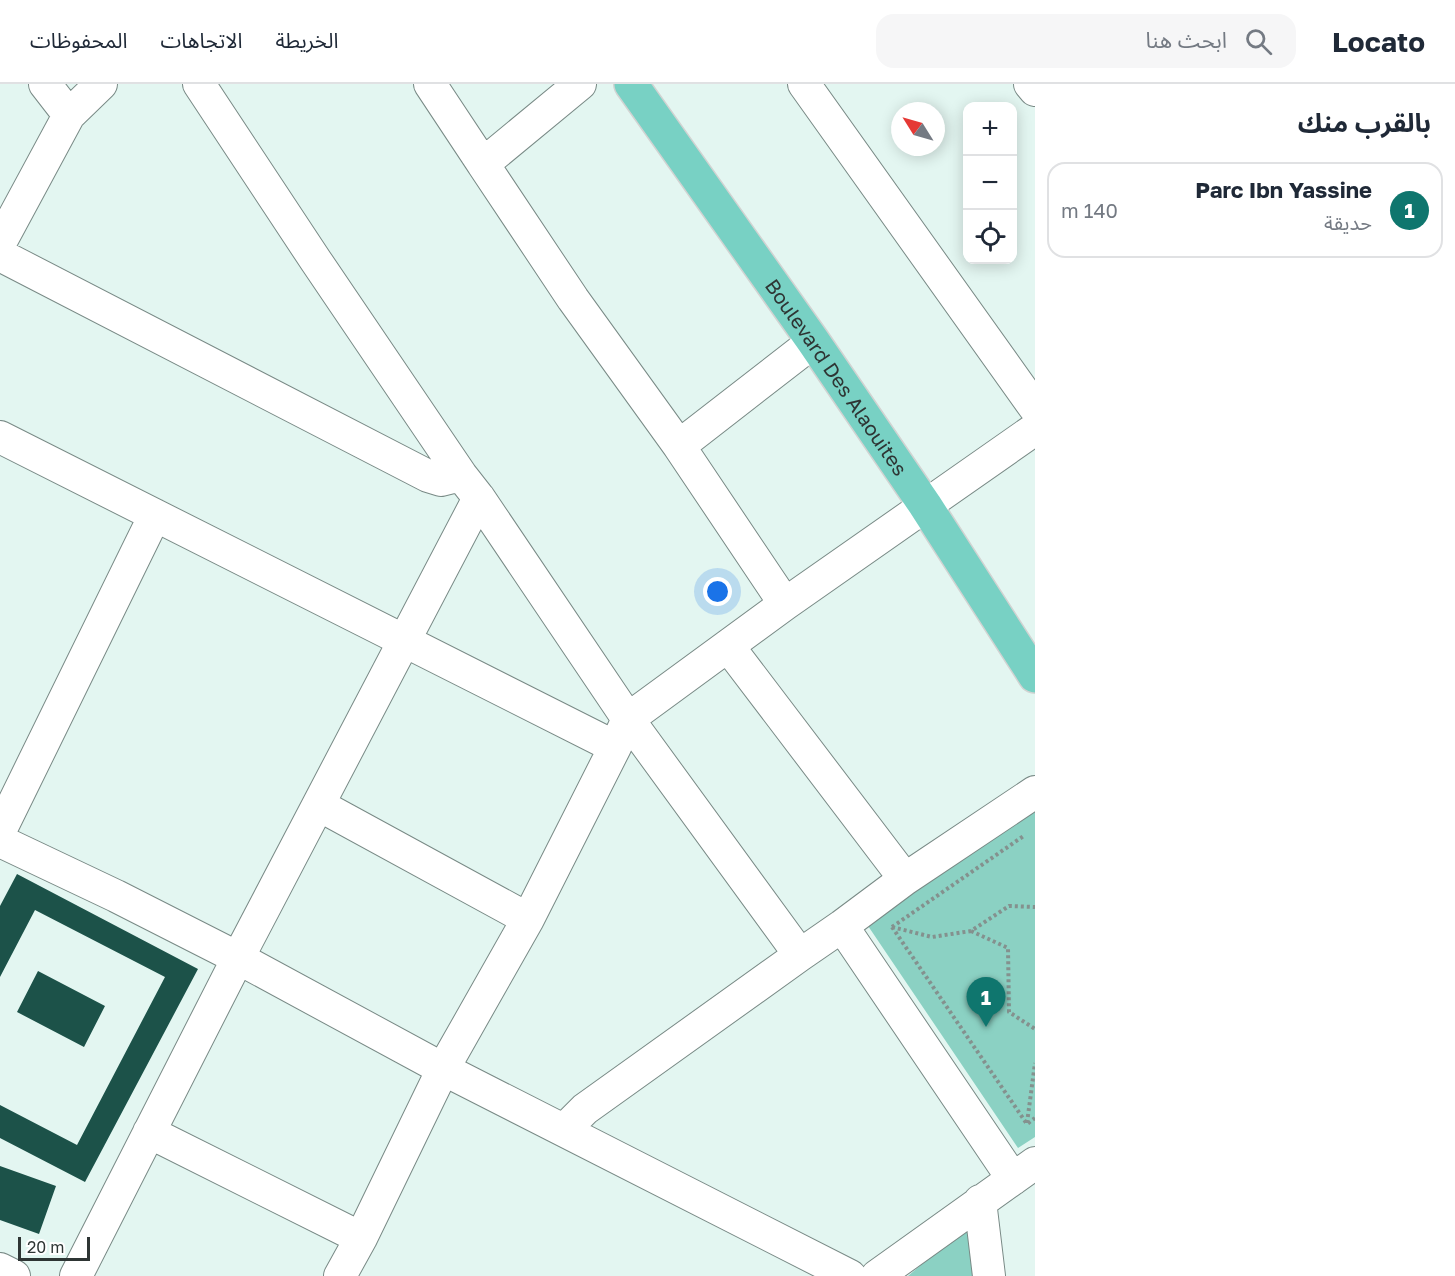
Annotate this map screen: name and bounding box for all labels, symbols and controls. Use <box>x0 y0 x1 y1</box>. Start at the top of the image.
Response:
search box <box>876 14 1296 68</box>
icon: search <box>1242 25 1275 58</box>
text: Locato <box>1332 25 1425 58</box>
text: ابحث هنا <box>1146 26 1227 53</box>
text: المحفوظات <box>30 27 127 53</box>
text: الاتجاهات <box>160 27 242 53</box>
text: الخريطة <box>275 27 338 53</box>
north arrow <box>891 102 945 156</box>
map controls <box>963 102 1017 264</box>
button: + <box>963 102 1017 156</box>
text: بالقرب منك <box>1298 107 1431 138</box>
button: − <box>963 156 1017 210</box>
text: Parc Ibn Yassine <box>1195 176 1372 203</box>
text: 140 m <box>1061 198 1118 222</box>
text: 1 <box>1404 198 1415 222</box>
button: locate <box>963 210 1017 264</box>
text: حديقة <box>1324 210 1372 234</box>
street label: Boulevard Des Alaouites <box>761 274 913 480</box>
your location <box>703 577 732 606</box>
pin: 1 <box>966 978 1006 1027</box>
scale bar <box>18 1234 90 1262</box>
text: 20 m <box>27 1237 64 1257</box>

